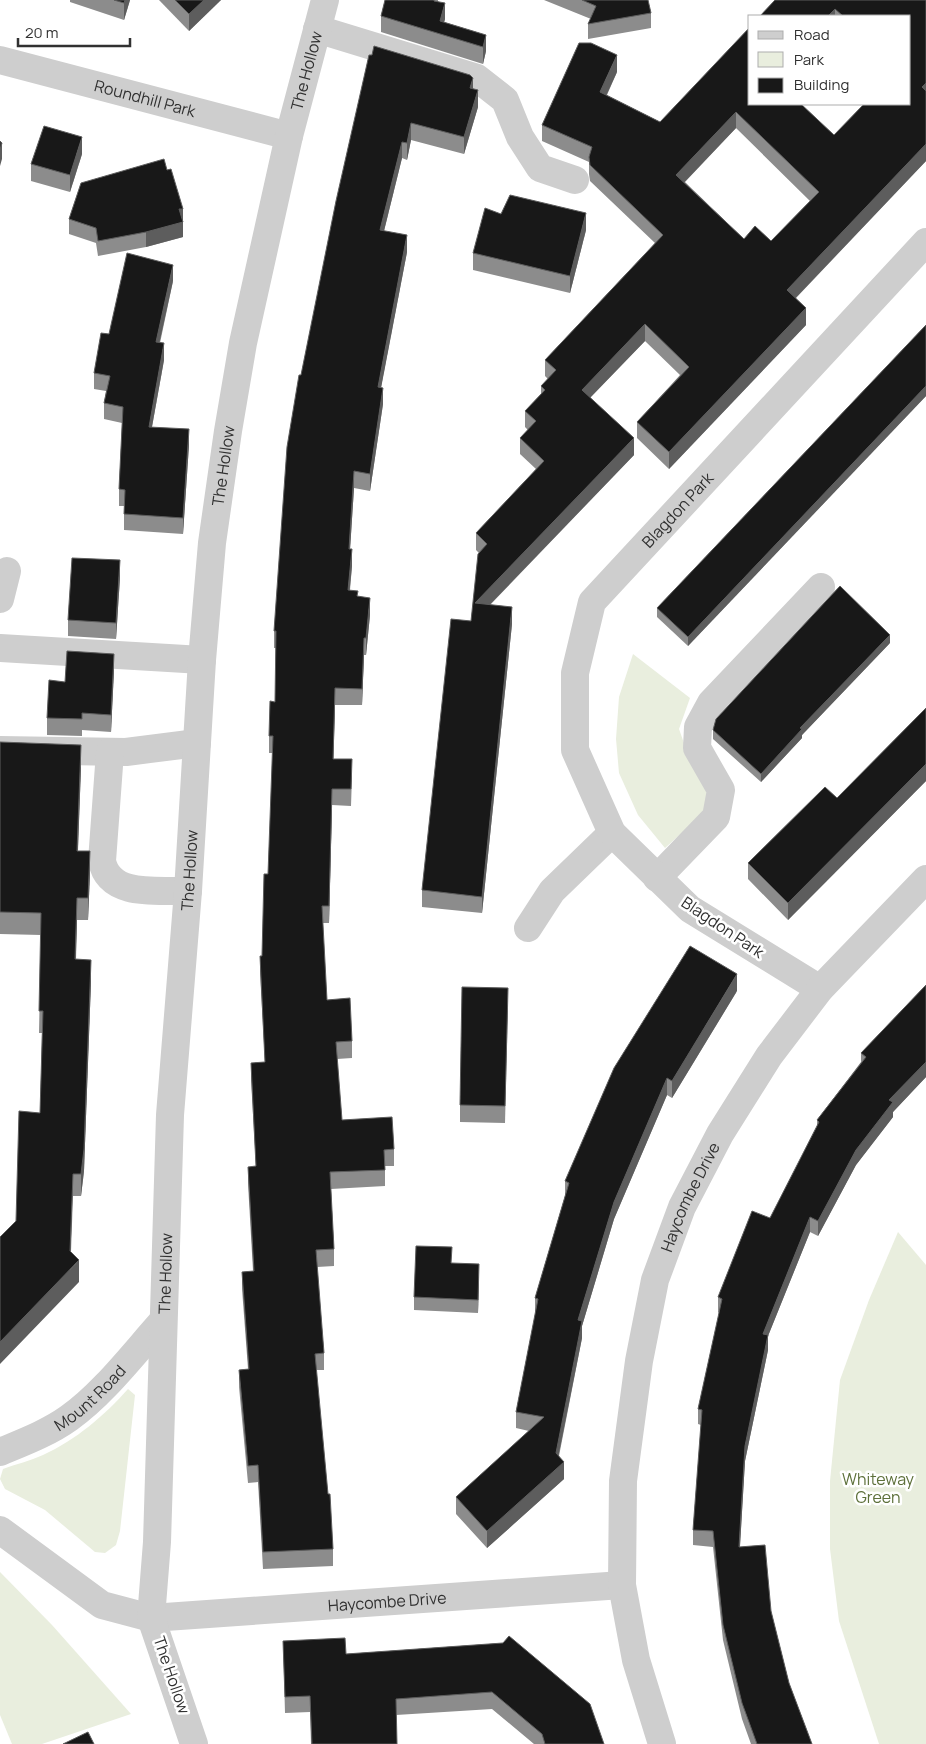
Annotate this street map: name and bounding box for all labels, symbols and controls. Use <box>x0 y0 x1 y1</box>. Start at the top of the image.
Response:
scale bar <box>18 15 130 47</box>
legend <box>748 15 911 105</box>
text: 20 m <box>25 22 58 43</box>
text: Road <box>794 24 830 45</box>
street label: The Hollow <box>285 29 327 113</box>
text: Park <box>794 49 824 70</box>
street label: Roundhill Park <box>92 74 199 122</box>
text: Building <box>794 74 849 95</box>
street label: The Hollow <box>206 424 240 508</box>
street label: Blagdon Park <box>637 467 719 552</box>
street label: The Hollow <box>175 829 203 912</box>
street label: Blagdon Park <box>677 891 770 963</box>
street label: Haycombe Drive <box>655 1138 725 1255</box>
street label: The Hollow <box>153 1233 177 1314</box>
street label: Mount Road <box>50 1360 131 1436</box>
park label: Whiteway Green <box>842 1468 915 1508</box>
street label: Haycombe Drive <box>327 1586 447 1617</box>
street label: The Hollow <box>148 1633 196 1717</box>

